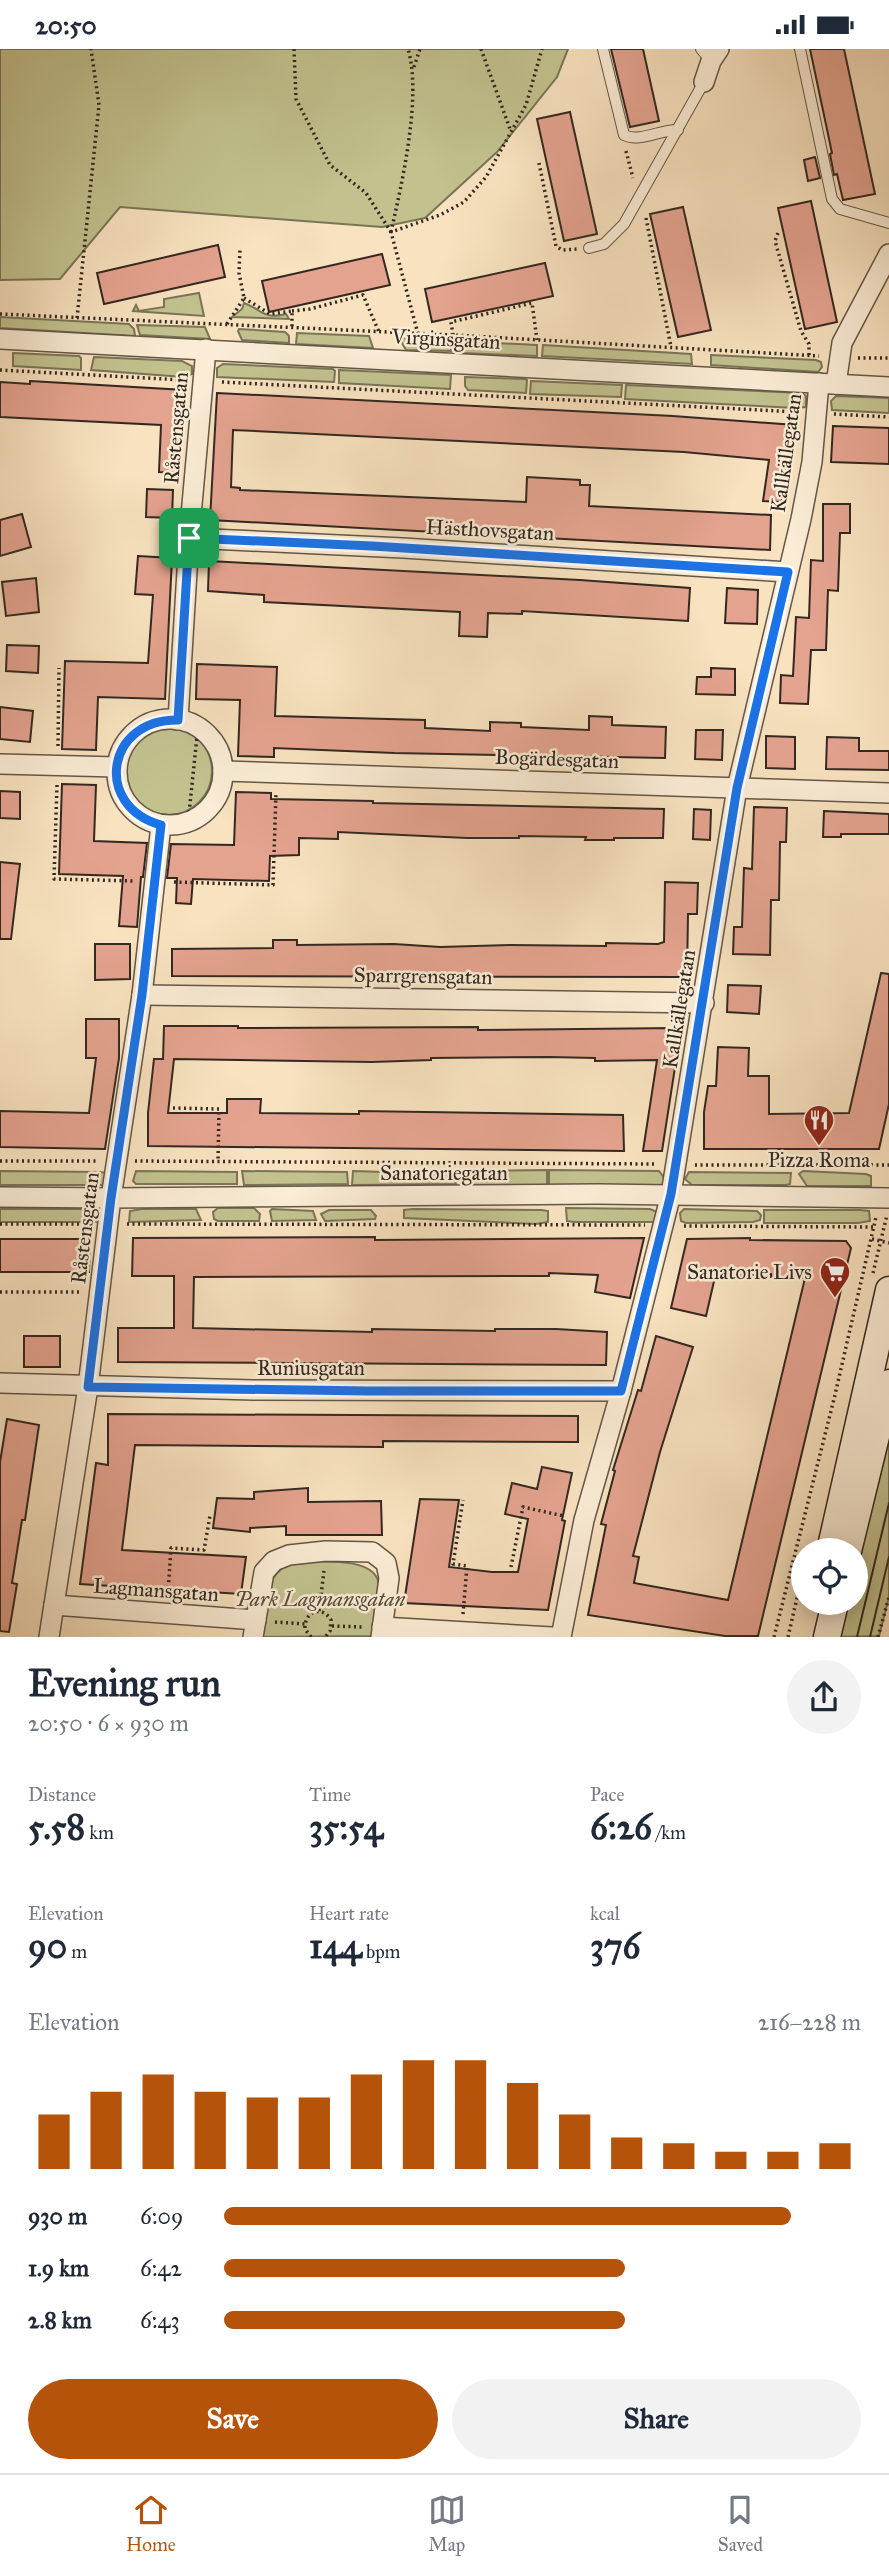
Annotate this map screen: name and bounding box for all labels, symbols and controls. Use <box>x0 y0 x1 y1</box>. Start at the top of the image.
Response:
text: 20:50 <box>35 9 97 41</box>
street label: Virginsgatan <box>390 323 501 355</box>
street label: Råstensgatan <box>158 371 194 485</box>
street label: Kallkällegatan <box>765 392 807 514</box>
pin <box>159 508 219 568</box>
street label: Hästhovsgatan <box>425 514 555 546</box>
icon: arrive <box>170 519 208 557</box>
street label: Bogärdesgatan <box>494 744 620 774</box>
street label: Kallkällegatan <box>657 948 701 1070</box>
street label: Sparrgrensgatan <box>353 962 493 990</box>
restaurant icon: Pizza Roma <box>802 1103 836 1147</box>
place label: Pizza Roma <box>768 1147 870 1173</box>
street label: Sanatoriegatan <box>380 1160 508 1186</box>
street label: Råstensgatan <box>65 1170 105 1286</box>
supermarket icon: Sanatorie Livs <box>818 1255 852 1299</box>
place label: Sanatorie Livs <box>687 1259 812 1285</box>
street label: Runiusgatan <box>257 1355 365 1381</box>
map controls <box>791 1538 868 1615</box>
button: locate <box>791 1538 868 1615</box>
street label: Lagmansgatan <box>92 1573 220 1607</box>
park label: Park Lagmansgatan <box>235 1586 405 1612</box>
text: Evening run <box>28 1660 221 1706</box>
button: share <box>787 1660 861 1734</box>
text: 20:50 · 6 × 930 m <box>28 1709 189 1737</box>
text: Distance <box>28 1783 96 1806</box>
text: Time <box>309 1783 351 1806</box>
text: Pace <box>590 1783 624 1806</box>
text: 5.58 <box>28 1806 85 1849</box>
text: 35:54 <box>309 1806 383 1849</box>
text: 6:26 <box>590 1806 652 1849</box>
text: km <box>85 1821 114 1844</box>
text: /km <box>652 1821 686 1844</box>
text: Elevation <box>28 1902 103 1925</box>
text: Heart rate <box>309 1902 389 1925</box>
text: kcal <box>590 1902 620 1925</box>
text: 90 <box>28 1925 67 1968</box>
text: 144 <box>309 1925 362 1968</box>
text: 376 <box>590 1925 641 1968</box>
text: m <box>67 1940 87 1963</box>
text: bpm <box>362 1940 401 1963</box>
text: Elevation <box>28 2008 119 2036</box>
text: 216–228 m <box>758 2008 861 2036</box>
text: 930 m <box>28 2202 87 2230</box>
text: 6:09 <box>140 2202 183 2230</box>
text: 1.9 km <box>28 2254 89 2282</box>
text: 6:42 <box>140 2254 182 2282</box>
text: 2.8 km <box>28 2306 92 2334</box>
text: 6:43 <box>140 2306 180 2334</box>
button: Save <box>28 2379 438 2459</box>
button: Share <box>452 2379 861 2459</box>
tab: Home <box>126 2491 176 2556</box>
tab: Map <box>428 2491 466 2556</box>
tab: Saved <box>718 2491 763 2556</box>

